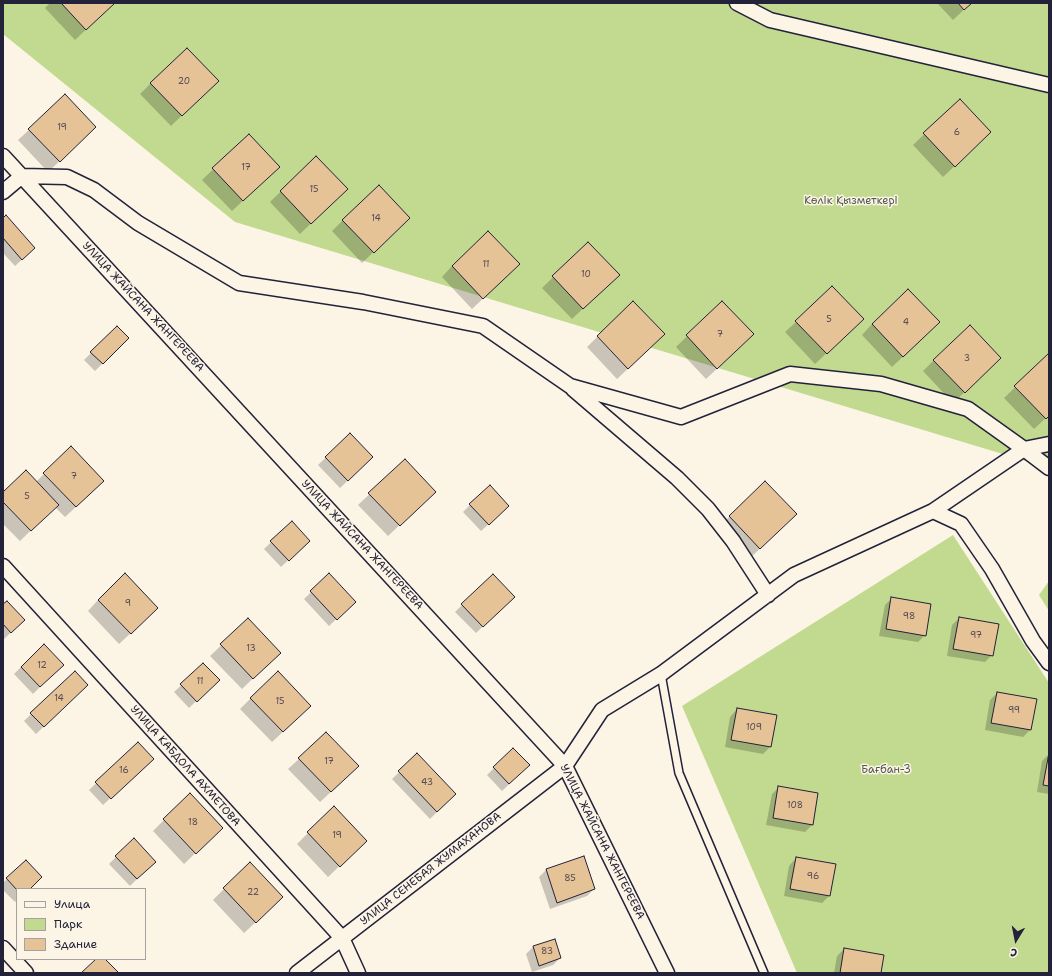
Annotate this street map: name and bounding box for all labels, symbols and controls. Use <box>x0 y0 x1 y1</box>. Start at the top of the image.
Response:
house number: 20 <box>178 77 190 87</box>
house number: 19 <box>57 123 67 133</box>
house number: 6 <box>954 128 960 138</box>
house number: 17 <box>241 163 251 173</box>
house number: 15 <box>309 185 319 195</box>
park label: Көлік Қызметкері <box>804 194 898 208</box>
house number: 14 <box>371 214 381 224</box>
street label: УЛИЦА ЖАЙСАНА ЖАНГЕРЕЕВА <box>79 239 207 375</box>
house number: 11 <box>482 260 490 270</box>
house number: 10 <box>581 270 591 280</box>
house number: 5 <box>826 315 832 325</box>
house number: 4 <box>903 318 909 328</box>
house number: 7 <box>717 330 723 340</box>
house number: 3 <box>964 354 970 364</box>
house number: 7 <box>71 472 77 482</box>
street label: УЛИЦА ЖАЙСАНА ЖАНГЕРЕЕВА <box>298 477 426 613</box>
house number: 5 <box>24 492 30 502</box>
house number: 9 <box>125 599 131 609</box>
house number: 98 <box>903 612 915 622</box>
house number: 97 <box>970 631 982 641</box>
house number: 13 <box>246 644 256 654</box>
house number: 12 <box>37 661 47 671</box>
house number: 11 <box>196 677 204 687</box>
house number: 14 <box>54 694 64 704</box>
house number: 15 <box>275 697 285 707</box>
street label: УЛИЦА КАБДОЛА АХМЕТОВА <box>127 703 243 829</box>
house number: 99 <box>1008 706 1020 716</box>
house number: 109 <box>746 723 762 733</box>
house number: 17 <box>324 757 334 767</box>
street label: УЛИЦА ЖАЙСАНА ЖАНГЕРЕЕВА <box>557 762 647 922</box>
park label: Бағбан-3 <box>861 763 911 777</box>
house number: 16 <box>119 766 129 776</box>
house number: 43 <box>421 778 433 788</box>
house number: 108 <box>787 801 803 811</box>
street label: УЛИЦА СЕНЕБАЯ ЖУМАХАНОВА <box>358 810 504 928</box>
house number: 18 <box>188 818 198 828</box>
house number: 19 <box>332 831 342 841</box>
house number: 96 <box>807 872 819 882</box>
house number: 85 <box>564 874 576 884</box>
legend <box>16 888 146 960</box>
house number: 22 <box>247 888 259 898</box>
text: Улица <box>54 896 90 912</box>
text: Парк <box>54 916 82 932</box>
north arrow <box>996 920 1036 960</box>
text: Здание <box>54 936 97 952</box>
text: С <box>1009 944 1018 960</box>
house number: 83 <box>541 947 553 957</box>

